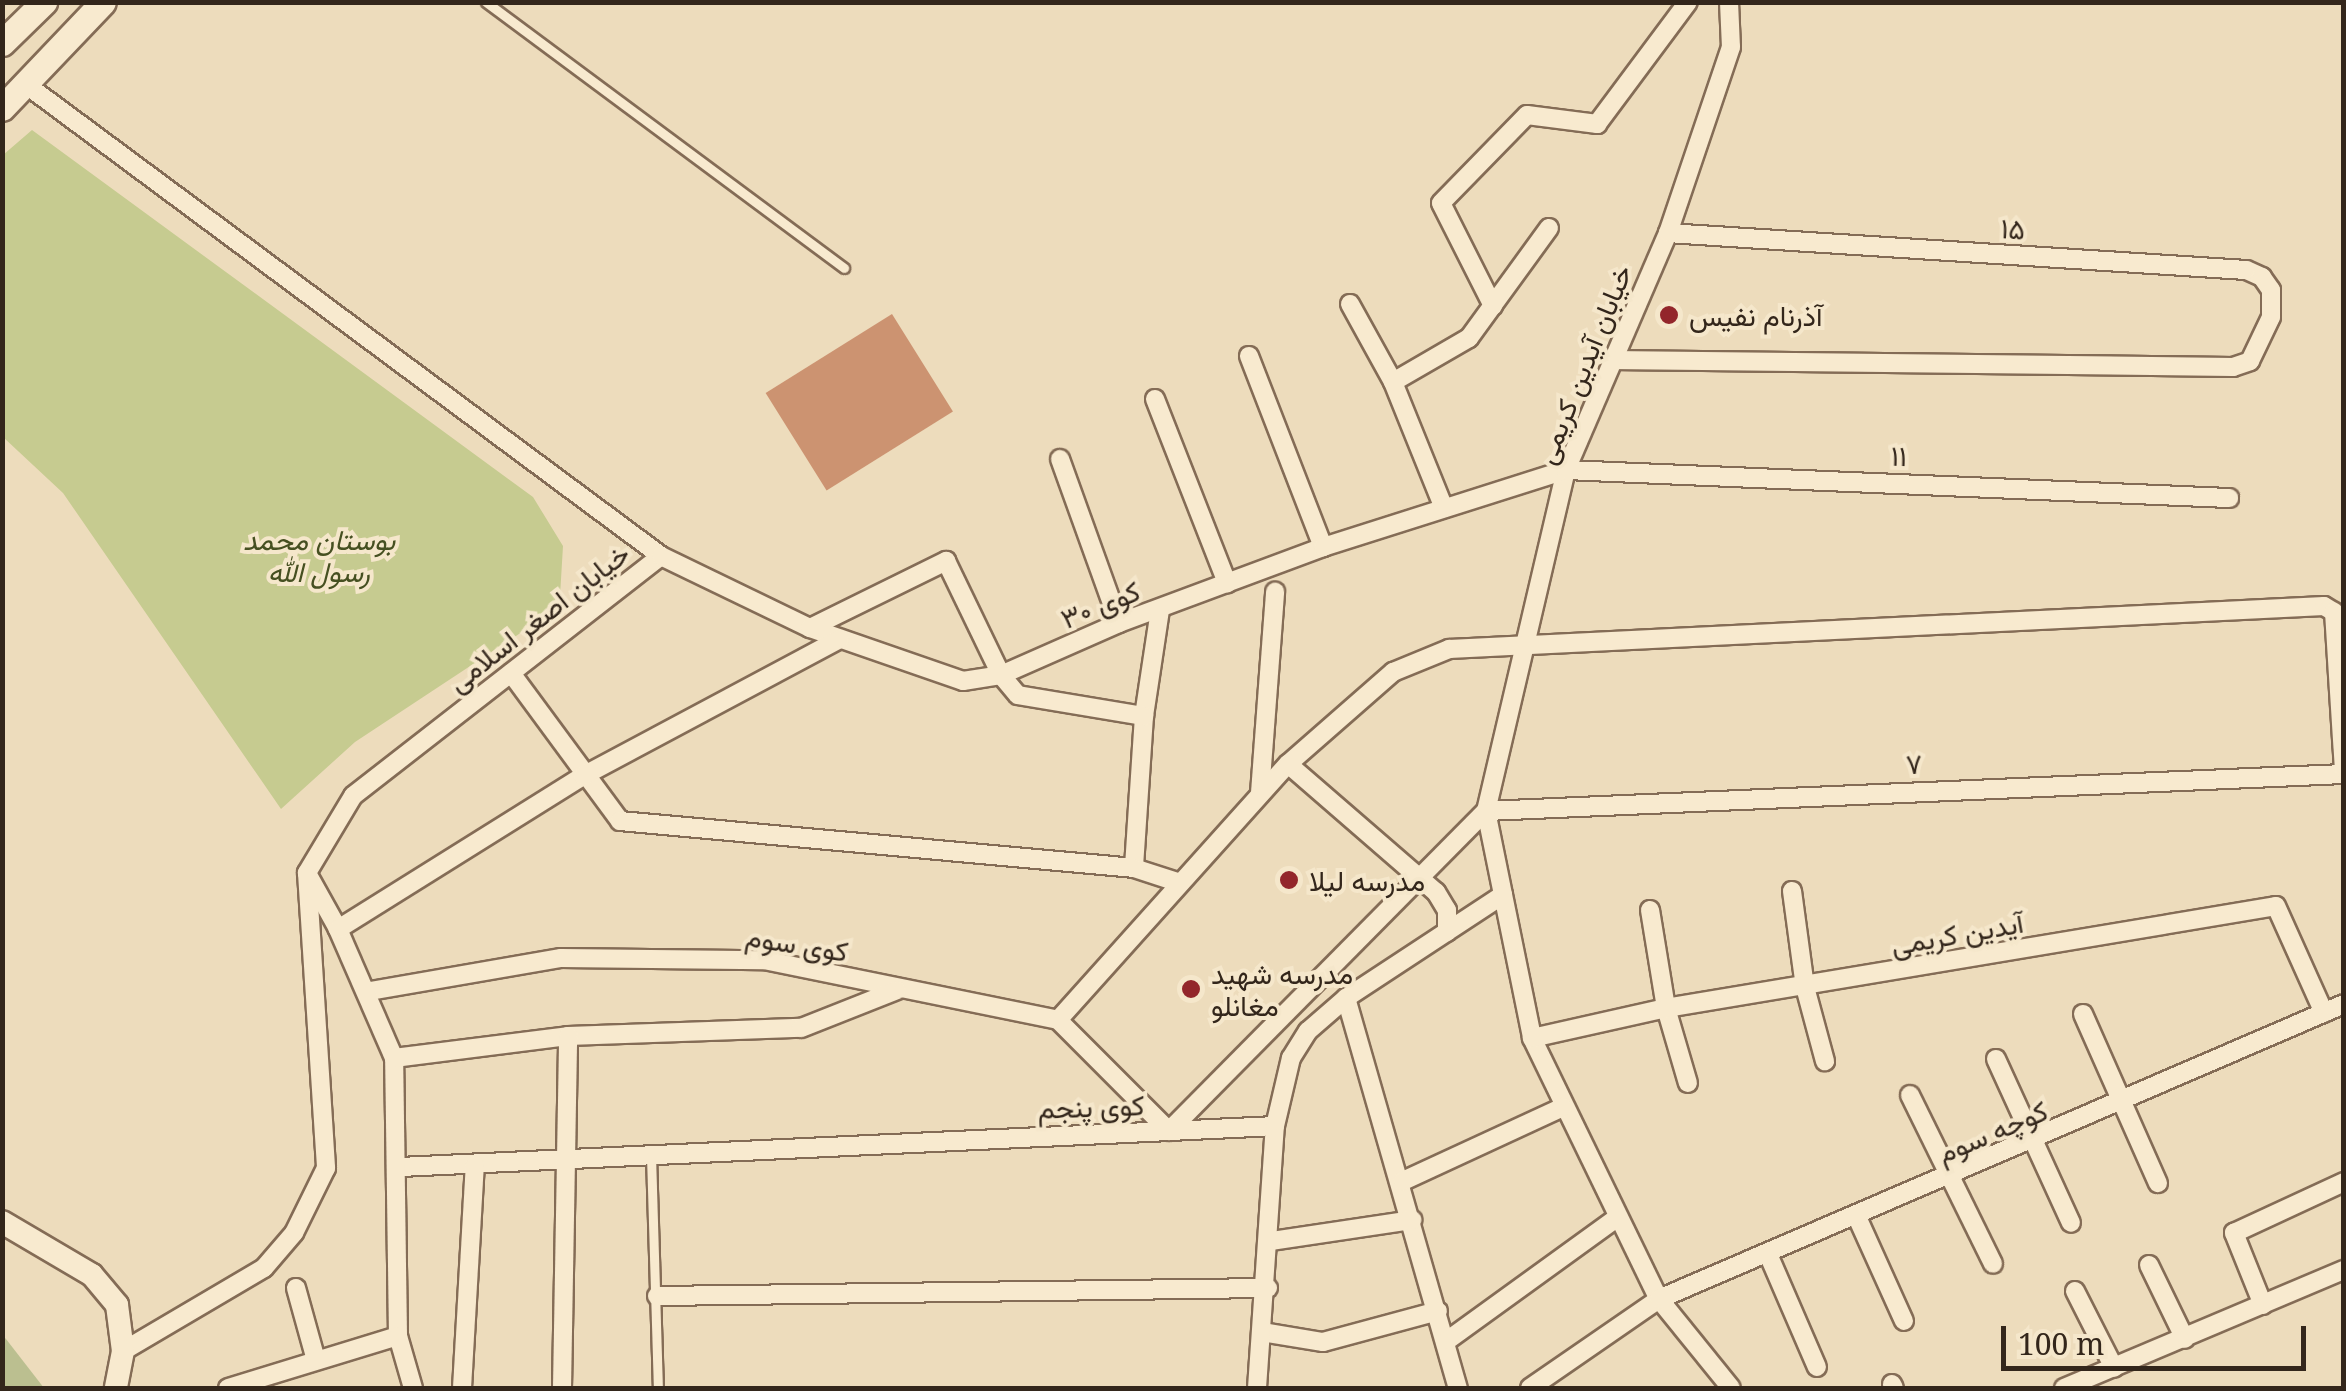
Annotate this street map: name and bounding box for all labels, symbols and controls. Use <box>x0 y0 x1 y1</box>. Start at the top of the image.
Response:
street label: ۱۵ <box>2000 210 2026 246</box>
street label: خیابان آیدین کریمی <box>1528 259 1638 469</box>
place label: آذرنام نفیس <box>1689 298 1823 332</box>
marker: آذرنام نفیس <box>1658 304 1680 326</box>
street label: ۱۱ <box>1890 438 1908 472</box>
park label: بوستان محمد رسول الله <box>243 522 395 588</box>
street label: خیابان اصغر اسلامی <box>441 536 635 698</box>
street label: کوی ۳۰ <box>1056 573 1144 635</box>
street label: ۷ <box>1905 746 1923 780</box>
place label: مدرسه لیلا <box>1309 863 1425 897</box>
marker: مدرسه لیلا <box>1278 869 1300 891</box>
street label: آیدین کریمی <box>1888 905 2026 961</box>
street label: کوی سوم <box>743 918 851 968</box>
place label: مدرسه شهید مغانلو <box>1211 956 1353 1022</box>
marker: مدرسه شهید مغانلو <box>1180 978 1202 1000</box>
street label: کوی پنجم <box>1037 1087 1145 1125</box>
street label: کوچه سوم <box>1932 1093 2052 1169</box>
scale bar <box>2006 1306 2311 1368</box>
text: 100 m <box>2018 1323 2104 1364</box>

